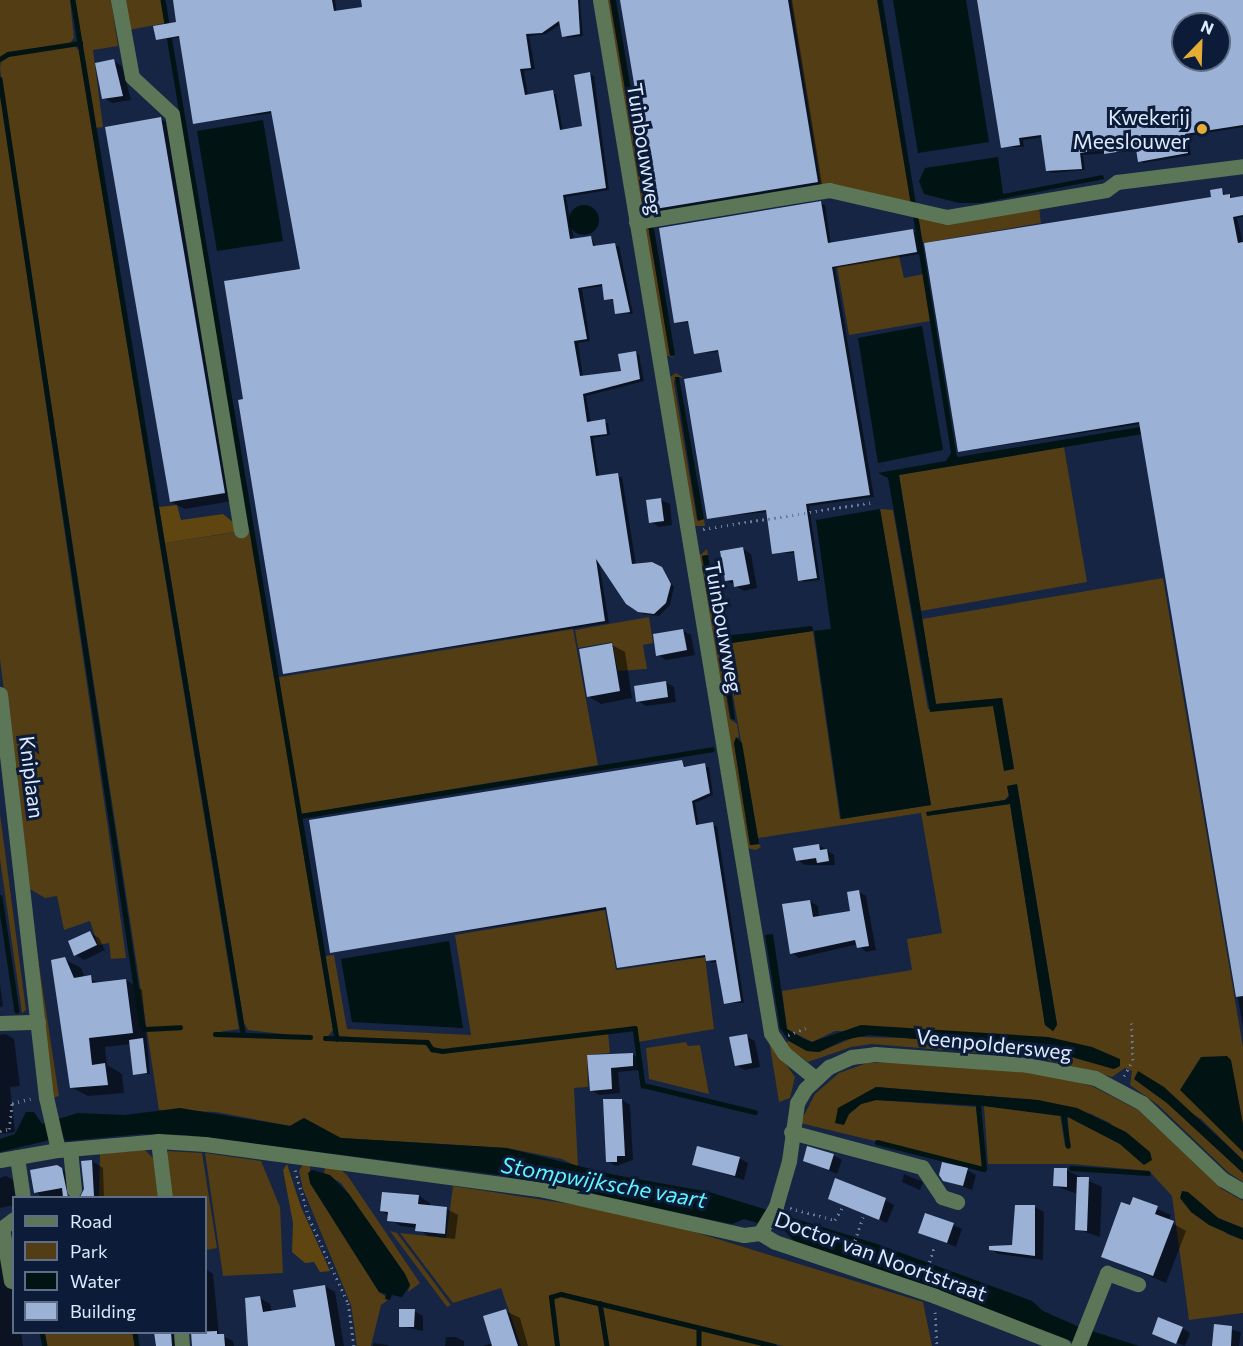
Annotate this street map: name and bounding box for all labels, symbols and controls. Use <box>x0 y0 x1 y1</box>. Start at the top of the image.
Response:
north arrow <box>1171 12 1231 72</box>
text: N <box>1198 16 1217 38</box>
street label: Tuinbouwweg <box>622 81 668 217</box>
place label: Kwekerij Meeslouwer <box>1073 104 1190 154</box>
marker: Kwekerij Meeslouwer <box>1195 122 1209 136</box>
street label: Tuinbouwweg <box>700 559 748 695</box>
street label: Kniplaan <box>14 734 50 820</box>
street label: Veenpoldersweg <box>915 1023 1073 1065</box>
water label: Stompwijksche vaart <box>499 1151 709 1213</box>
legend <box>12 1196 207 1334</box>
street label: Doctor van Noortstraat <box>771 1206 991 1306</box>
text: Road <box>70 1210 112 1232</box>
text: Park <box>70 1240 108 1262</box>
text: Water <box>70 1270 121 1292</box>
text: Building <box>70 1300 136 1322</box>

